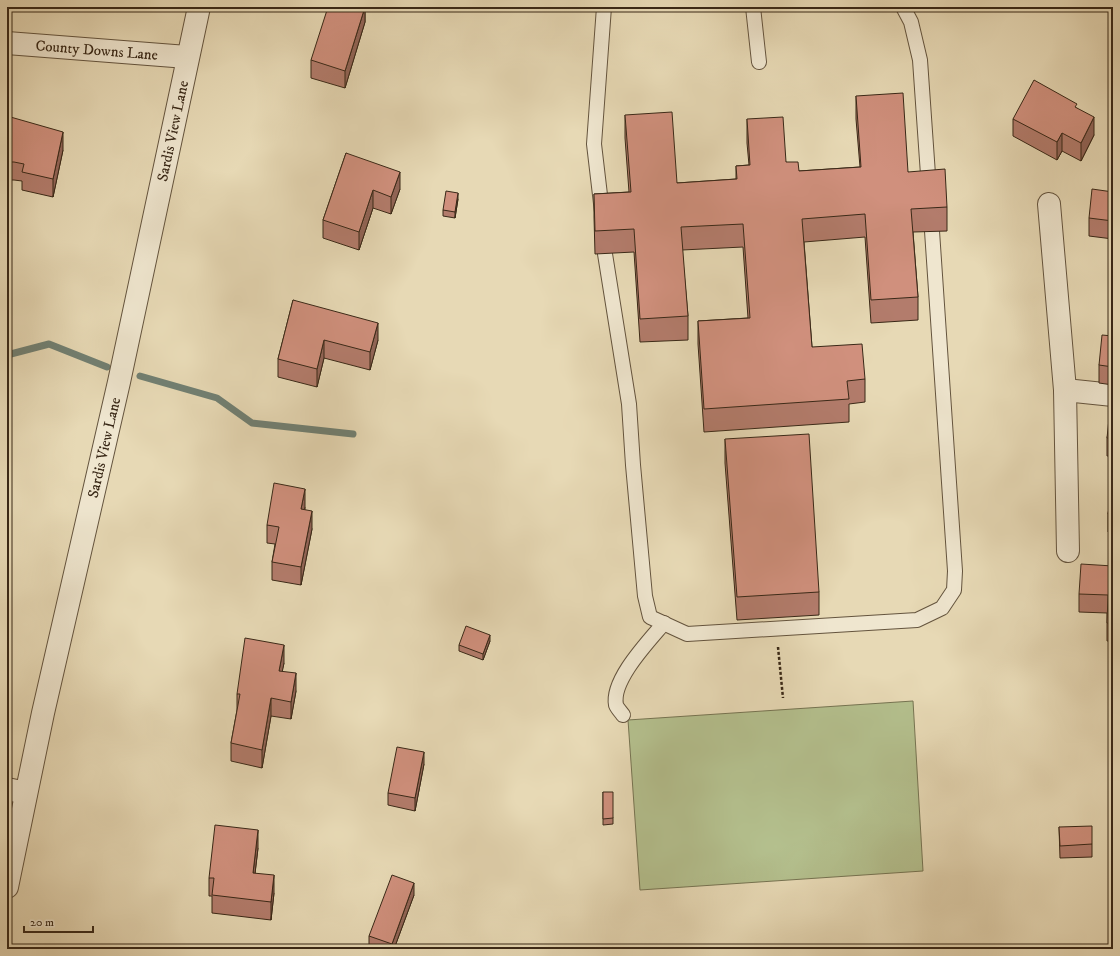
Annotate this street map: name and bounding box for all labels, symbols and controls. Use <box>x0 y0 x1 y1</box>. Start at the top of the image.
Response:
street label: County Downs Lane <box>35 36 159 65</box>
street label: Sardis View Lane <box>153 79 193 183</box>
street label: Sardis View Lane <box>84 395 125 500</box>
scale bar <box>24 908 93 934</box>
text: 20 m <box>30 915 54 930</box>

